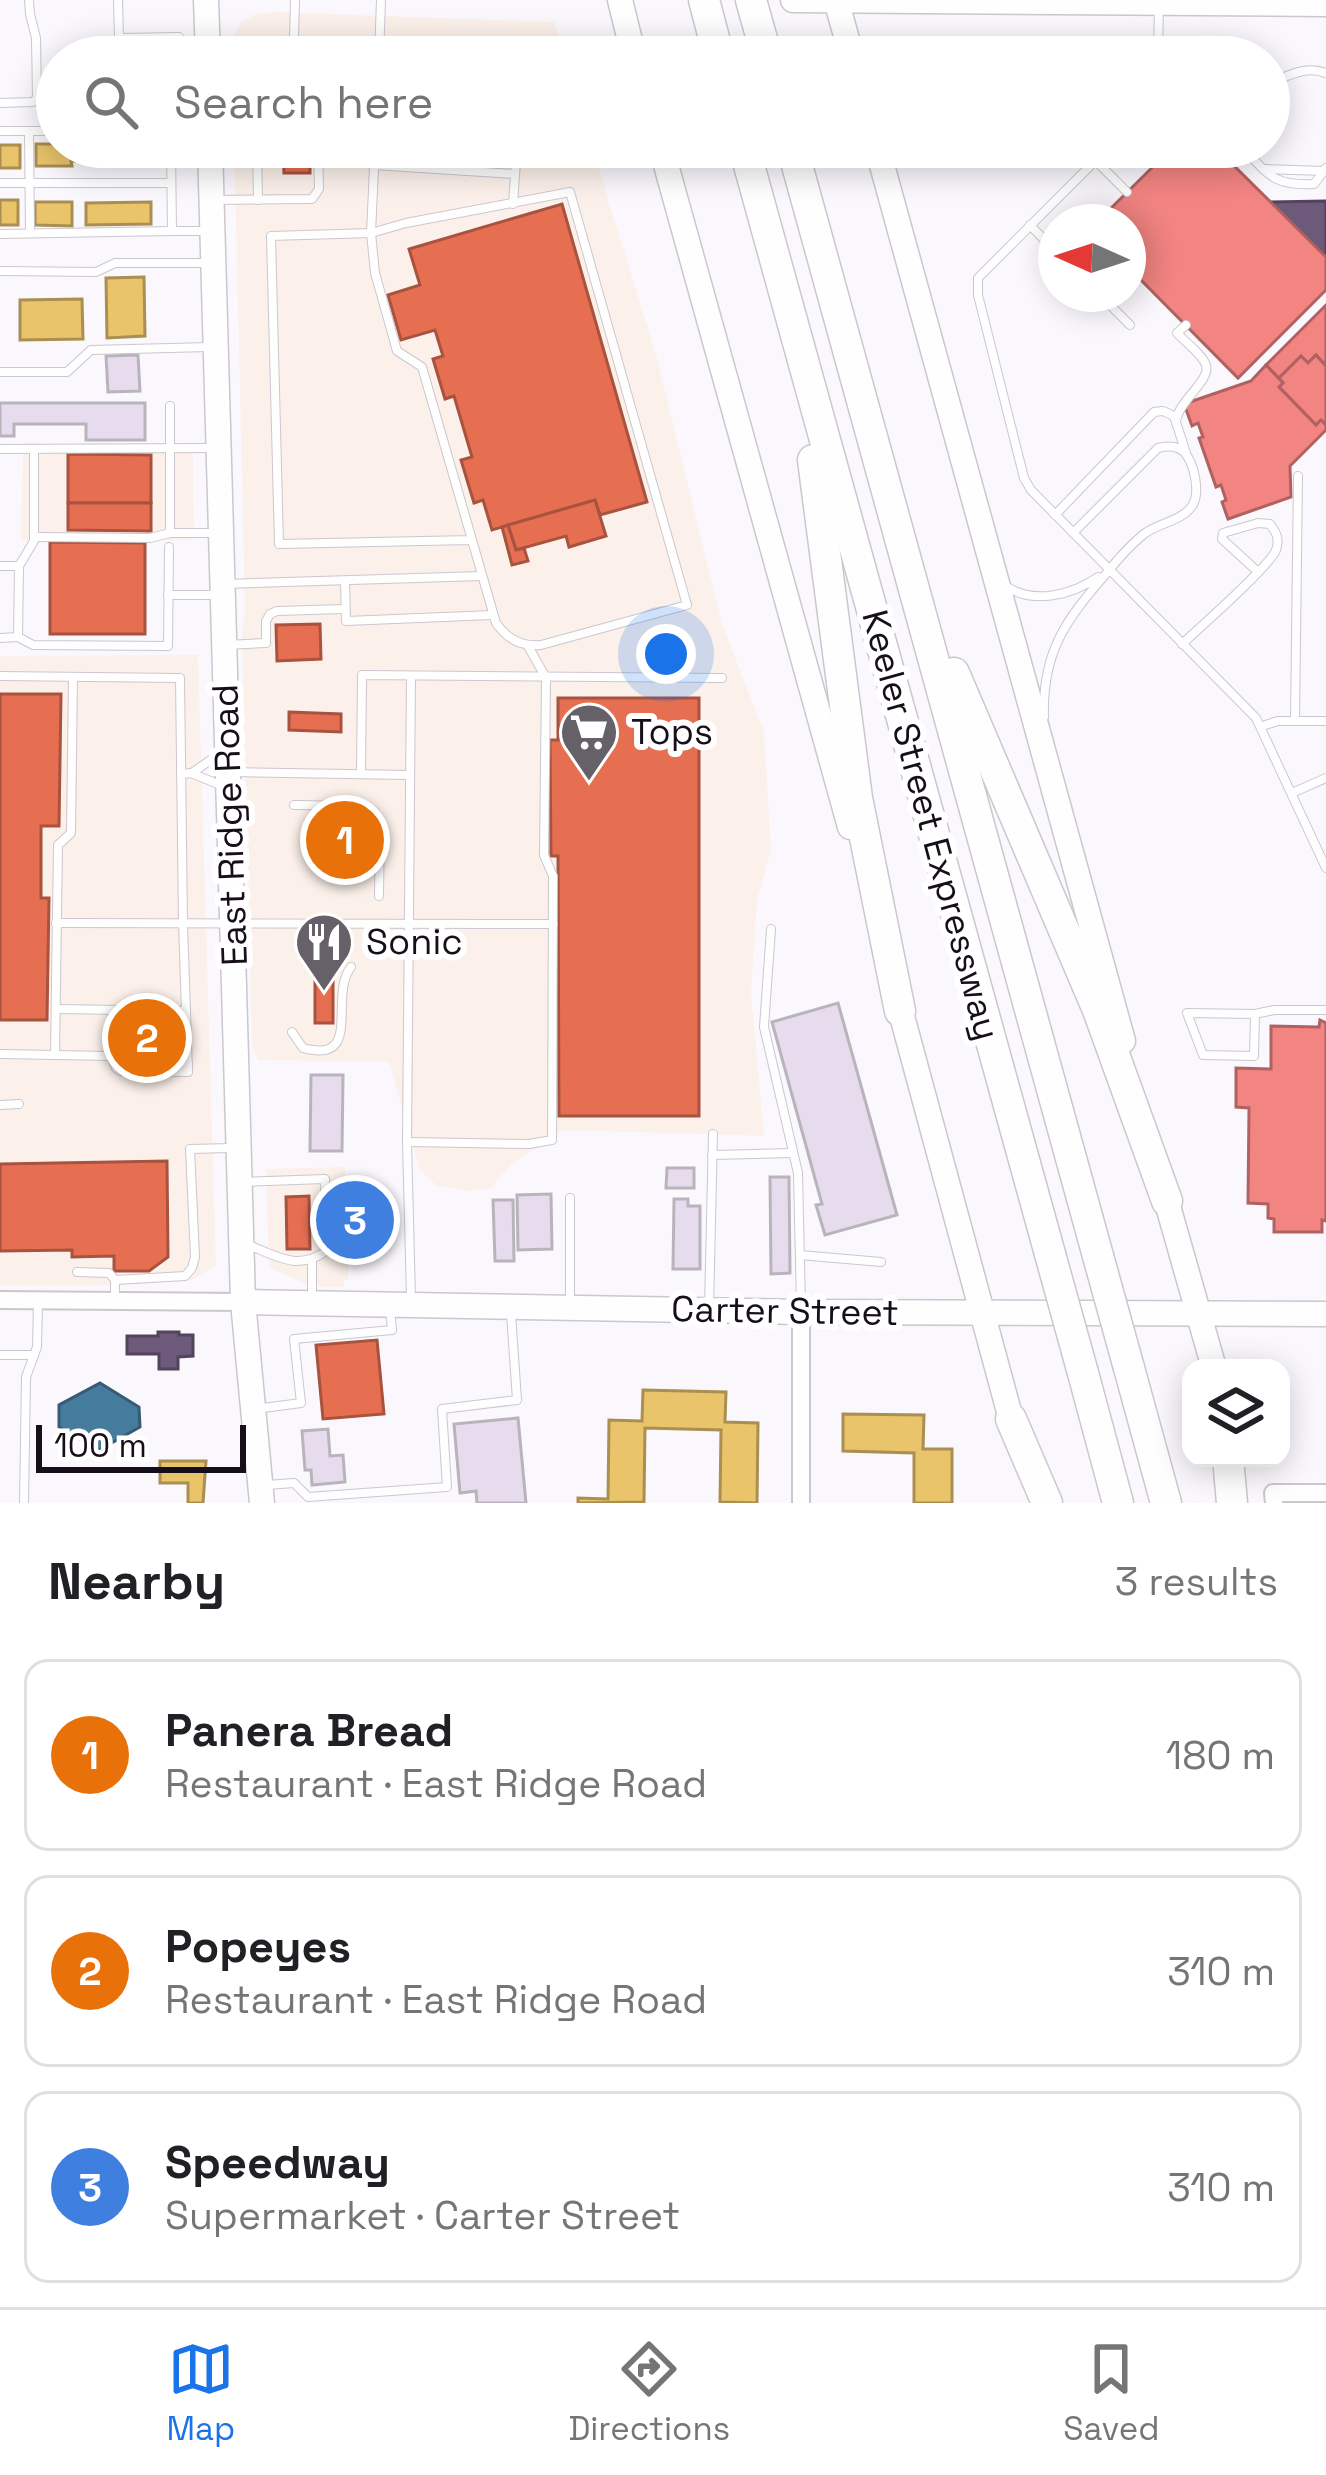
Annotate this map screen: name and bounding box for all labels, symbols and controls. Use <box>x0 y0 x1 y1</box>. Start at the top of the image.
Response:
search box <box>36 36 1290 168</box>
icon: search <box>78 69 144 135</box>
text: Search here <box>174 74 433 131</box>
north arrow <box>1038 204 1146 312</box>
street label: Keeler Street Expressway <box>851 605 1011 1045</box>
your location <box>636 624 696 684</box>
street label: East Ridge Road <box>202 683 258 967</box>
supermarket icon: Tops <box>558 701 620 783</box>
place label: Tops <box>631 709 713 755</box>
pin: 1 <box>306 795 384 885</box>
restaurant icon: Sonic <box>293 911 355 993</box>
place label: Sonic <box>366 919 463 965</box>
pin: 2 <box>108 993 186 1083</box>
pin: 3 <box>316 1175 394 1265</box>
street label: Carter Street <box>671 1286 899 1336</box>
map controls <box>1182 1359 1290 1467</box>
button: layers <box>1182 1359 1290 1467</box>
scale bar <box>36 1419 246 1472</box>
text: 100 m <box>54 1425 147 1467</box>
text: Nearby <box>48 1549 225 1614</box>
text: 3 results <box>1115 1557 1278 1606</box>
text: Panera Bread <box>165 1702 453 1759</box>
text: 1 <box>81 1731 99 1780</box>
text: 180 m <box>1166 1731 1275 1780</box>
text: Restaurant · East Ridge Road <box>165 1759 707 1808</box>
text: Popeyes <box>165 1918 351 1975</box>
text: 2 <box>78 1947 102 1996</box>
text: 310 m <box>1167 1947 1275 1996</box>
text: Restaurant · East Ridge Road <box>165 1975 707 2024</box>
text: Speedway <box>165 2134 390 2191</box>
text: 3 <box>78 2163 102 2212</box>
text: 310 m <box>1167 2163 1275 2212</box>
text: Supermarket · Carter Street <box>165 2191 680 2240</box>
tab: Map <box>167 2336 235 2450</box>
tab: Directions <box>568 2336 730 2450</box>
tab: Saved <box>1063 2336 1159 2450</box>

